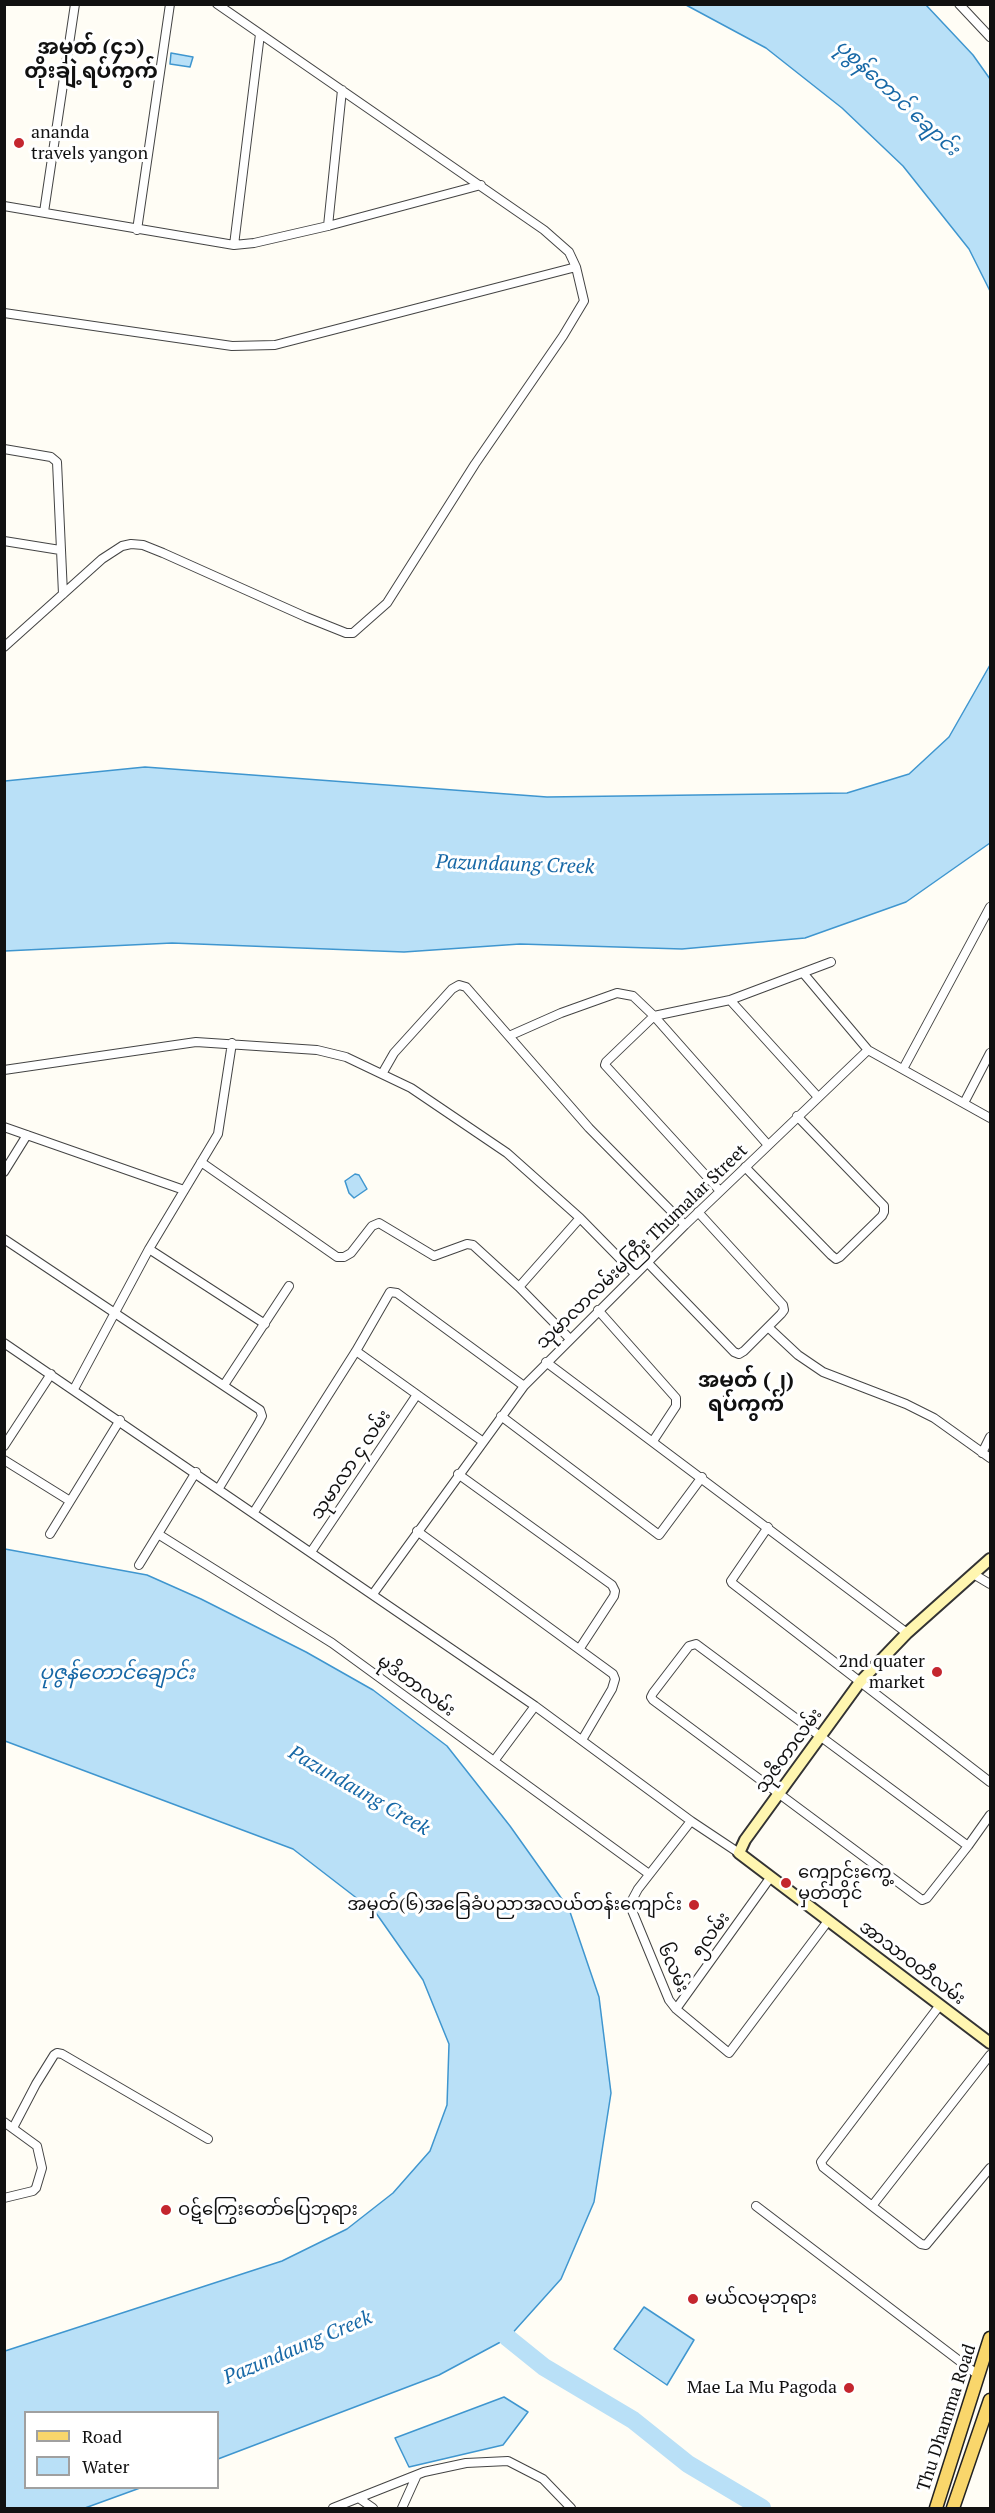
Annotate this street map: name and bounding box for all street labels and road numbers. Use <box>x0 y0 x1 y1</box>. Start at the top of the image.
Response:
street label: သုမာလာလမ်းမကြီး Thumalar Street <box>532 1140 752 1354</box>
street label: သုမာလာ ၄ လမ်း <box>306 1406 396 1524</box>
street label: မုဒိတာလမ်း <box>373 1651 459 1721</box>
street label: သုဇိတာလမ်း <box>751 1704 827 1798</box>
street label: ၅လမ်း <box>687 1908 735 1962</box>
street label: အာသာဝတီလမ်း <box>855 1916 969 2010</box>
street label: ၆လမ်း <box>653 1940 693 1996</box>
street label: Thu Dhamma Road <box>913 2342 981 2494</box>

